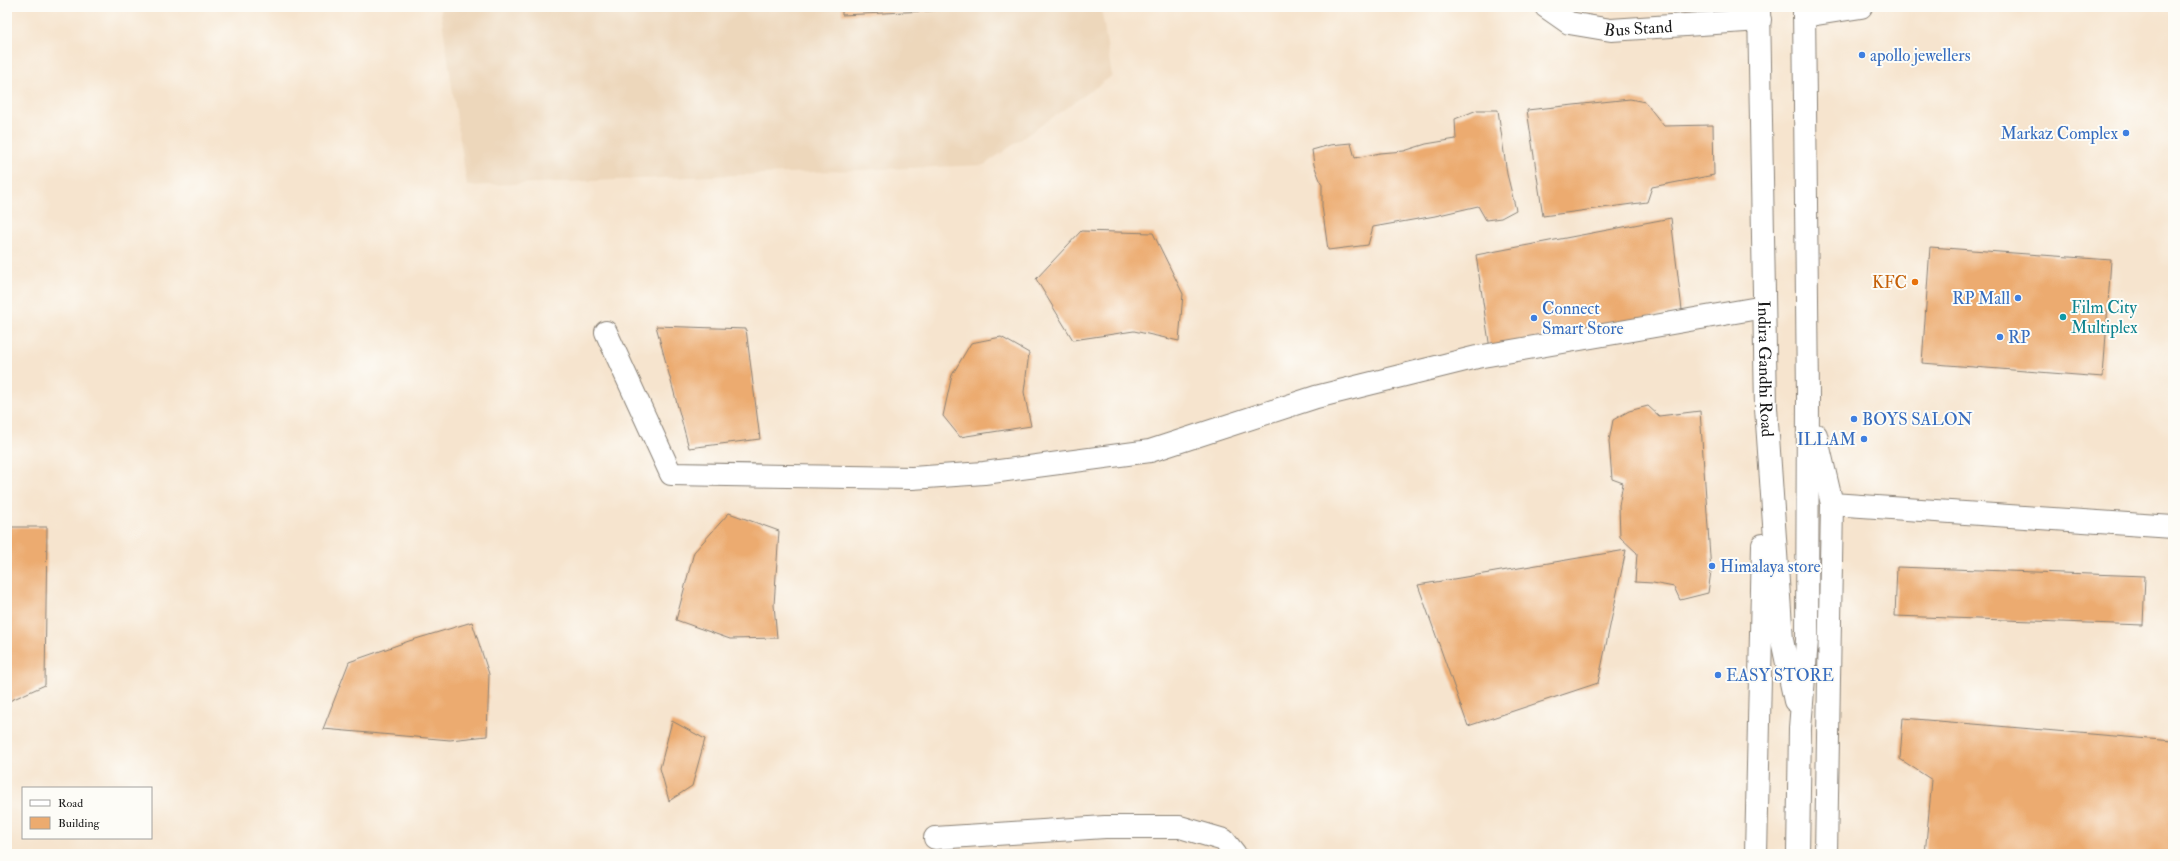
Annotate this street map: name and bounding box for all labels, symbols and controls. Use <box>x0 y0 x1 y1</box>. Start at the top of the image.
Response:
street label: Bus Stand <box>1602 16 1674 42</box>
place label: apollo jewellers <box>1870 45 1971 67</box>
marker: apollo jewellers <box>1857 50 1867 60</box>
place label: Markaz Complex <box>2000 123 2118 145</box>
marker: Markaz Complex <box>2121 128 2131 138</box>
place label: KFC <box>1872 272 1907 293</box>
marker: KFC <box>1910 277 1920 287</box>
place label: RP Mall <box>1952 288 2011 309</box>
marker: RP Mall <box>2013 293 2023 303</box>
place label: Film City Multiplex <box>2071 297 2138 339</box>
place label: Connect Smart Store <box>1542 298 1624 339</box>
street label: Indira Gandhi Road <box>1753 301 1778 438</box>
marker: Film City Multiplex <box>2058 312 2068 322</box>
marker: Connect Smart Store <box>1529 313 1539 323</box>
place label: RP <box>2008 327 2030 348</box>
marker: RP <box>1995 332 2005 342</box>
place label: BOYS SALON <box>1862 409 1973 430</box>
marker: BOYS SALON <box>1849 414 1859 424</box>
place label: ILLAM <box>1797 429 1856 450</box>
marker: ILLAM <box>1859 434 1869 444</box>
place label: Himalaya store <box>1720 556 1821 578</box>
marker: Himalaya store <box>1707 561 1717 571</box>
place label: EASY STORE <box>1726 665 1834 686</box>
marker: EASY STORE <box>1713 670 1723 680</box>
legend <box>22 787 152 839</box>
text: Road <box>58 796 83 811</box>
text: Building <box>58 816 101 831</box>

